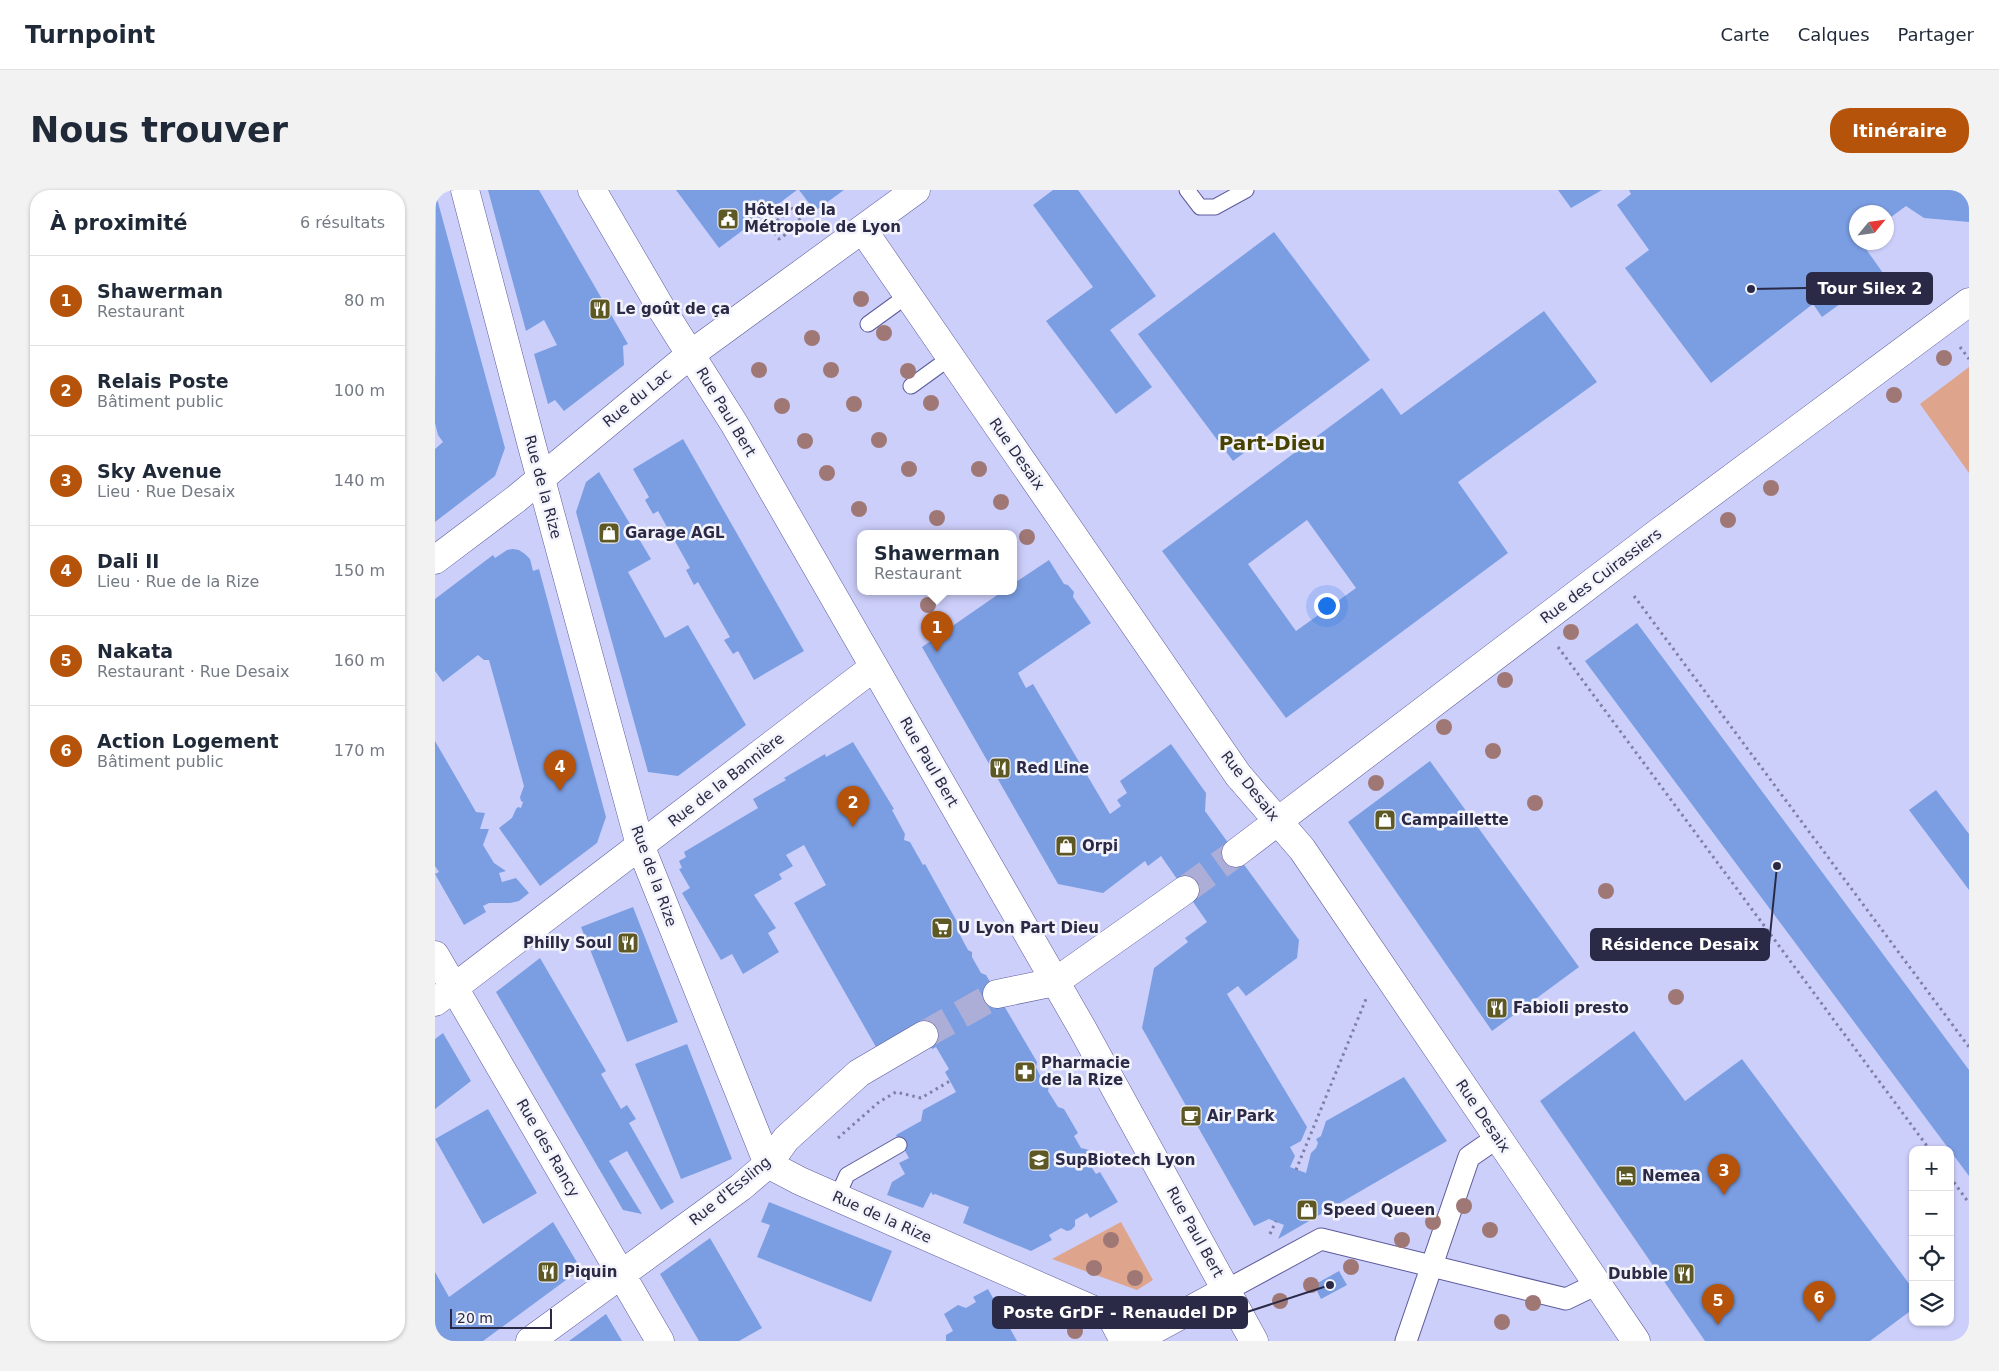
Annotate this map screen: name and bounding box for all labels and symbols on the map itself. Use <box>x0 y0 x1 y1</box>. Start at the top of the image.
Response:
place label: Hôtel de la Métropole de Lyon <box>744 201 901 236</box>
north arrow <box>1849 205 1894 250</box>
public building icon: Hôtel de la Métropole de Lyon <box>716 207 740 231</box>
callout: Tour Silex 2 <box>1807 273 1932 304</box>
text: Tour Silex 2 <box>1818 279 1923 298</box>
restaurant icon: Le goût de ça <box>588 297 612 321</box>
place label: Le goût de ça <box>616 300 730 318</box>
street label: Rue Paul Bert <box>692 364 760 460</box>
street label: Rue du Lac <box>599 365 675 431</box>
street label: Rue Desaix <box>986 414 1049 494</box>
district label: Part-Dieu <box>1219 431 1325 455</box>
street label: Rue de la Rize <box>521 433 565 541</box>
shop icon: Garage AGL <box>597 521 621 545</box>
place label: Garage AGL <box>625 524 725 542</box>
street label: Rue des Cuirassiers <box>1537 524 1665 627</box>
your location <box>1314 593 1340 619</box>
pin: 1 <box>921 611 953 652</box>
street label: Rue Paul Bert <box>896 714 962 810</box>
street label: Rue de la Bannière <box>665 729 787 831</box>
street label: Rue Desaix <box>1217 747 1283 825</box>
pin: 4 <box>544 750 576 791</box>
restaurant icon: Red Line <box>988 756 1012 780</box>
place label: Red Line <box>1016 759 1089 777</box>
pin: 2 <box>837 786 869 827</box>
shop icon: Campaillette <box>1373 808 1397 832</box>
place label: Campaillette <box>1401 811 1509 829</box>
street label: Rue de la Rize <box>627 823 681 929</box>
shop icon: Orpi <box>1054 834 1078 858</box>
place label: Orpi <box>1082 837 1118 855</box>
supermarket icon: U Lyon Part Dieu <box>930 916 954 940</box>
place label: U Lyon Part Dieu <box>958 919 1099 937</box>
callout: Résidence Desaix <box>1591 929 1769 960</box>
restaurant icon: Philly Soul <box>616 931 640 955</box>
place label: Philly Soul <box>523 934 612 952</box>
text: Résidence Desaix <box>1601 935 1760 954</box>
restaurant icon: Fabioli presto <box>1485 996 1509 1020</box>
place label: Fabioli presto <box>1513 999 1629 1017</box>
place label: Pharmacie de la Rize <box>1041 1054 1130 1089</box>
pharmacy icon: Pharmacie de la Rize <box>1013 1060 1037 1084</box>
street label: Rue Desaix <box>1452 1076 1514 1156</box>
street label: Rue des Rancy <box>513 1096 583 1200</box>
cafe icon: Air Park <box>1179 1104 1203 1128</box>
place label: Air Park <box>1207 1107 1275 1125</box>
school or university icon: SupBiotech Lyon <box>1027 1148 1051 1172</box>
place label: SupBiotech Lyon <box>1055 1151 1196 1169</box>
street label: Rue d'Essling <box>686 1153 774 1229</box>
pin: 3 <box>1708 1154 1740 1195</box>
hotel icon: Nemea <box>1614 1164 1638 1188</box>
place label: Nemea <box>1642 1167 1701 1185</box>
street label: Rue Paul Bert <box>1163 1184 1227 1281</box>
street label: Rue de la Rize <box>830 1187 934 1247</box>
shop icon: Speed Queen <box>1295 1198 1319 1222</box>
place label: Speed Queen <box>1323 1201 1435 1219</box>
restaurant icon: Piquin <box>536 1260 560 1284</box>
restaurant icon: Dubble <box>1672 1262 1696 1286</box>
place label: Piquin <box>564 1263 617 1281</box>
place label: Dubble <box>1608 1265 1668 1283</box>
pin: 6 <box>1803 1281 1835 1322</box>
pin: 5 <box>1702 1284 1734 1325</box>
callout: Poste GrDF - Renaudel DP <box>993 1297 1247 1328</box>
text: Poste GrDF - Renaudel DP <box>1003 1303 1237 1322</box>
scale bar <box>450 1306 553 1329</box>

